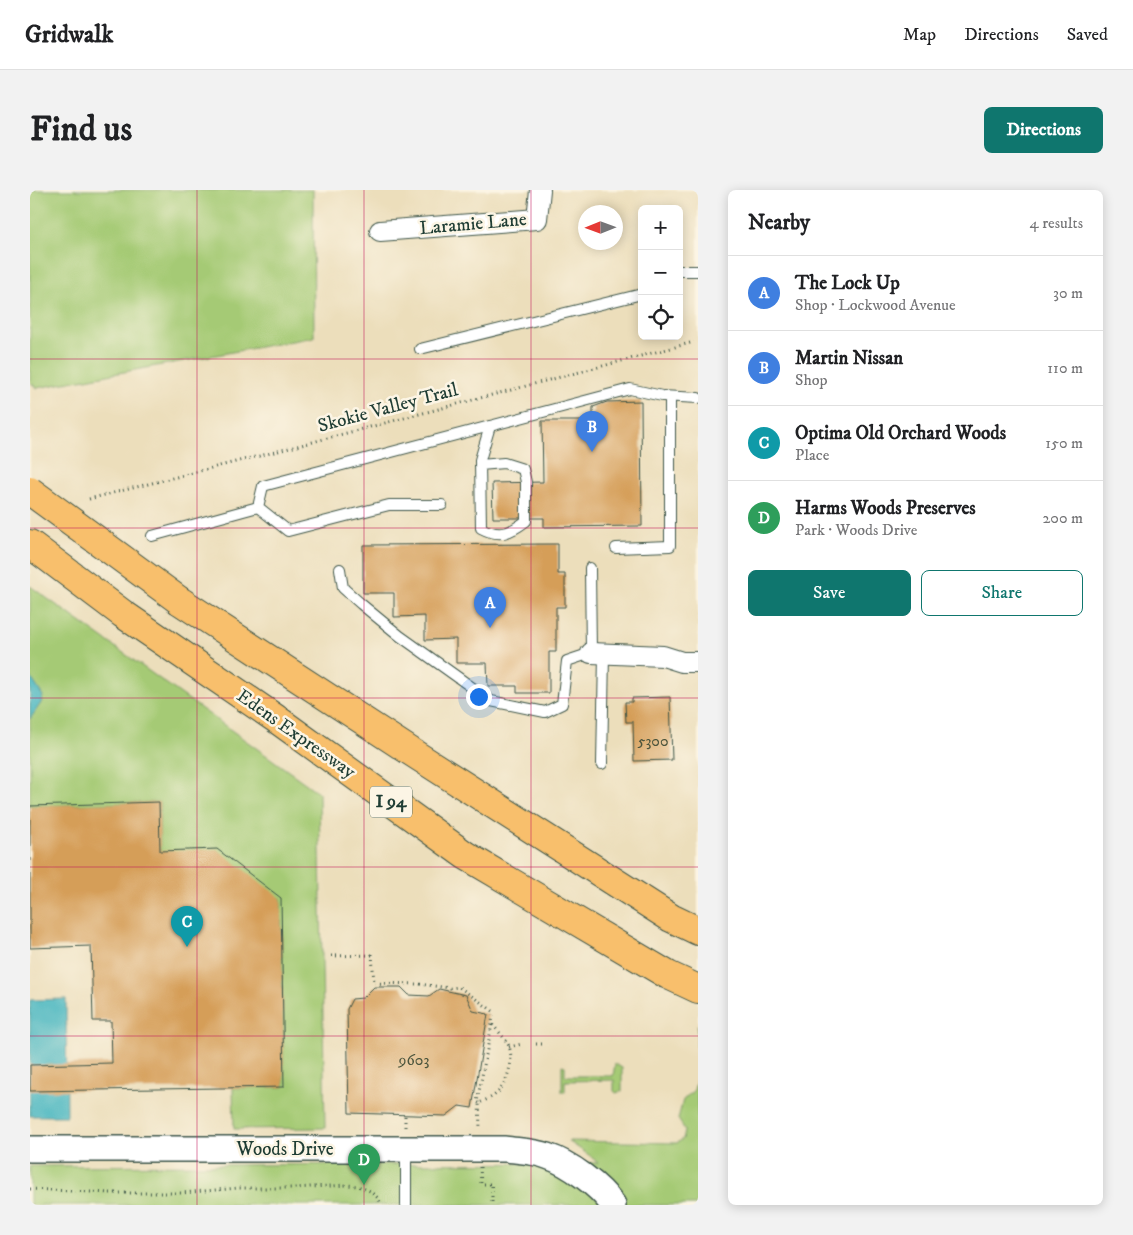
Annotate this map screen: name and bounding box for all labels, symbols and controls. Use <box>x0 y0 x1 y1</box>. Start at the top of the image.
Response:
text: Gridwalk <box>25 20 113 50</box>
text: Map <box>903 24 936 46</box>
text: Directions <box>964 24 1039 46</box>
text: Saved <box>1067 24 1108 46</box>
button: Directions <box>984 107 1103 153</box>
text: Find us <box>30 108 132 152</box>
north arrow <box>578 205 623 250</box>
map controls <box>638 205 683 340</box>
button: + <box>638 205 683 250</box>
street label: Laramie Lane <box>418 208 528 240</box>
text: Nearby <box>748 210 810 236</box>
text: 4 results <box>1030 213 1083 233</box>
button: − <box>638 250 683 295</box>
text: The Lock Up <box>795 272 900 295</box>
text: A <box>759 283 769 303</box>
text: 30 m <box>1053 283 1083 303</box>
button: locate <box>638 295 683 340</box>
text: Shop · Lockwood Avenue <box>795 295 956 315</box>
text: Martin Nissan <box>795 347 903 370</box>
text: B <box>759 358 769 378</box>
text: 110 m <box>1047 358 1083 378</box>
text: Shop <box>795 370 828 390</box>
street label: Skokie Valley Trail <box>315 378 461 438</box>
pin: B <box>576 411 608 452</box>
text: Optima Old Orchard Woods <box>795 422 1006 445</box>
text: C <box>759 433 769 453</box>
text: 150 m <box>1045 433 1083 453</box>
text: Place <box>795 445 829 465</box>
text: Harms Woods Preserves <box>795 497 976 520</box>
text: D <box>758 508 770 528</box>
text: 200 m <box>1042 508 1083 528</box>
text: Park · Woods Drive <box>795 520 917 540</box>
button: Save <box>748 570 911 616</box>
button: Share <box>921 570 1083 616</box>
pin: A <box>474 587 506 628</box>
street label: Edens Expressway <box>232 684 361 784</box>
your location <box>466 684 492 710</box>
house number: 5300 <box>637 731 669 751</box>
road number: I 94 <box>370 786 412 818</box>
pin: C <box>171 906 203 947</box>
house number: 9603 <box>398 1050 429 1070</box>
street label: Woods Drive <box>235 1138 334 1161</box>
pin: D <box>348 1144 380 1185</box>

